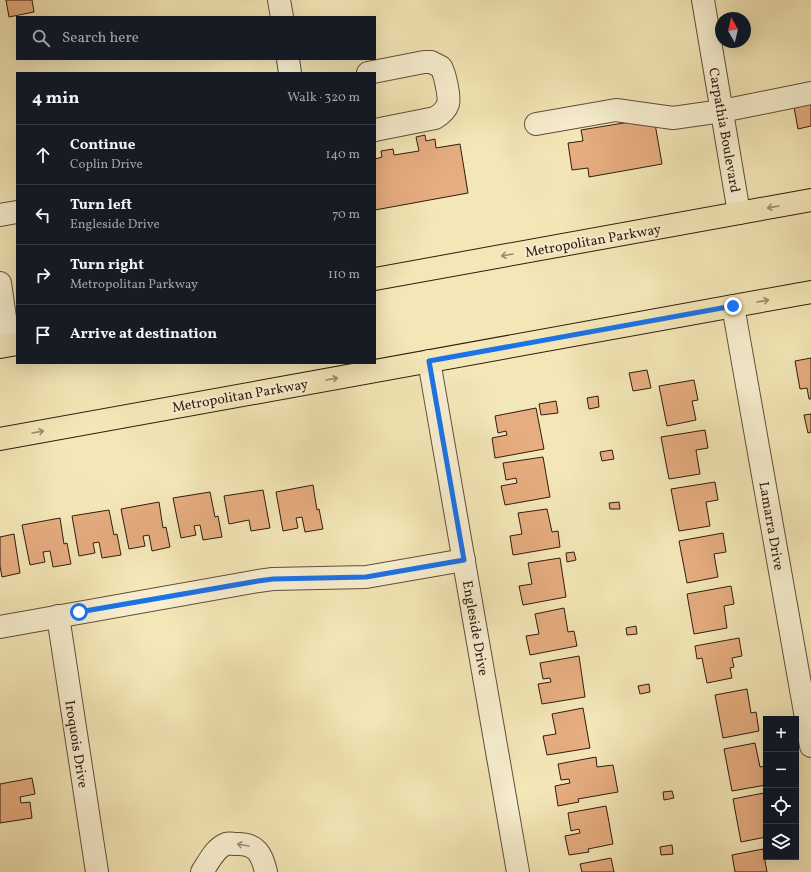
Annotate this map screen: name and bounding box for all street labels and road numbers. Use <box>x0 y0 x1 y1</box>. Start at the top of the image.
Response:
street label: Carpathia Boulevard <box>703 66 744 194</box>
street label: Metropolitan Parkway <box>524 220 663 263</box>
street label: Metropolitan Parkway <box>171 375 310 418</box>
street label: Lamarra Drive <box>753 480 788 573</box>
street label: Engleside Drive <box>457 579 492 678</box>
street label: Iroquois Drive <box>59 699 92 790</box>

